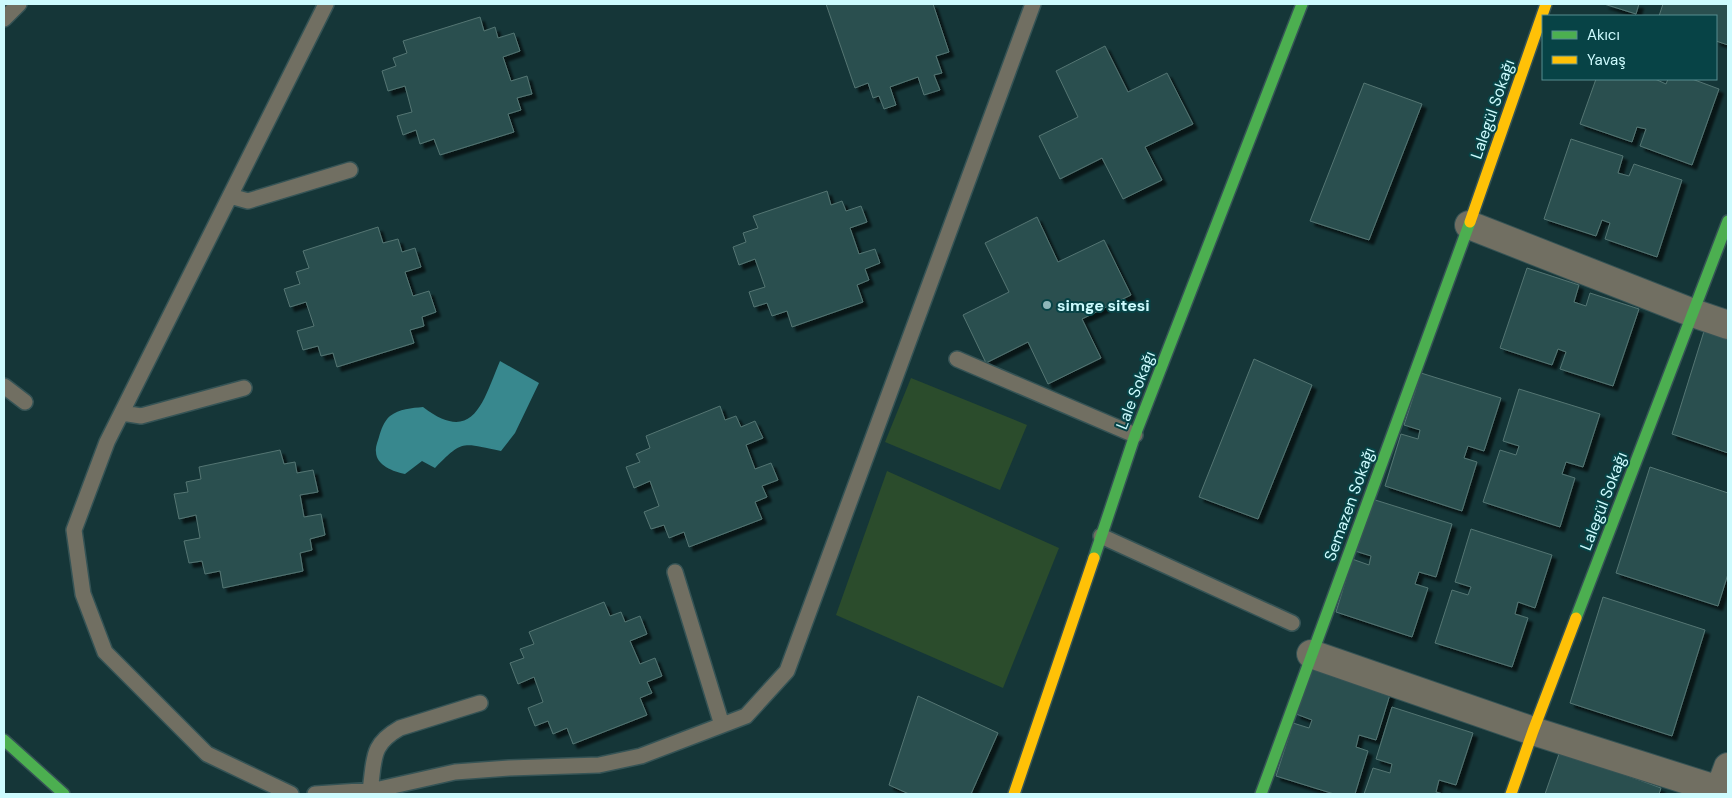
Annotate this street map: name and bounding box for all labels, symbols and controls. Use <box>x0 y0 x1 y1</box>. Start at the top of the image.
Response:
legend <box>1542 15 1717 80</box>
text: Akıcı <box>1587 25 1620 45</box>
text: Yavaş <box>1587 50 1626 70</box>
street label: Lalegül Sokağı <box>1466 57 1519 162</box>
place label: simge sitesi <box>1057 295 1150 316</box>
marker: simge sitesi <box>1041 299 1053 311</box>
street label: Lale Sokağı <box>1111 348 1160 432</box>
street label: Semazen Sokağı <box>1319 445 1380 564</box>
street label: Lalegül Sokağı <box>1575 449 1632 553</box>

